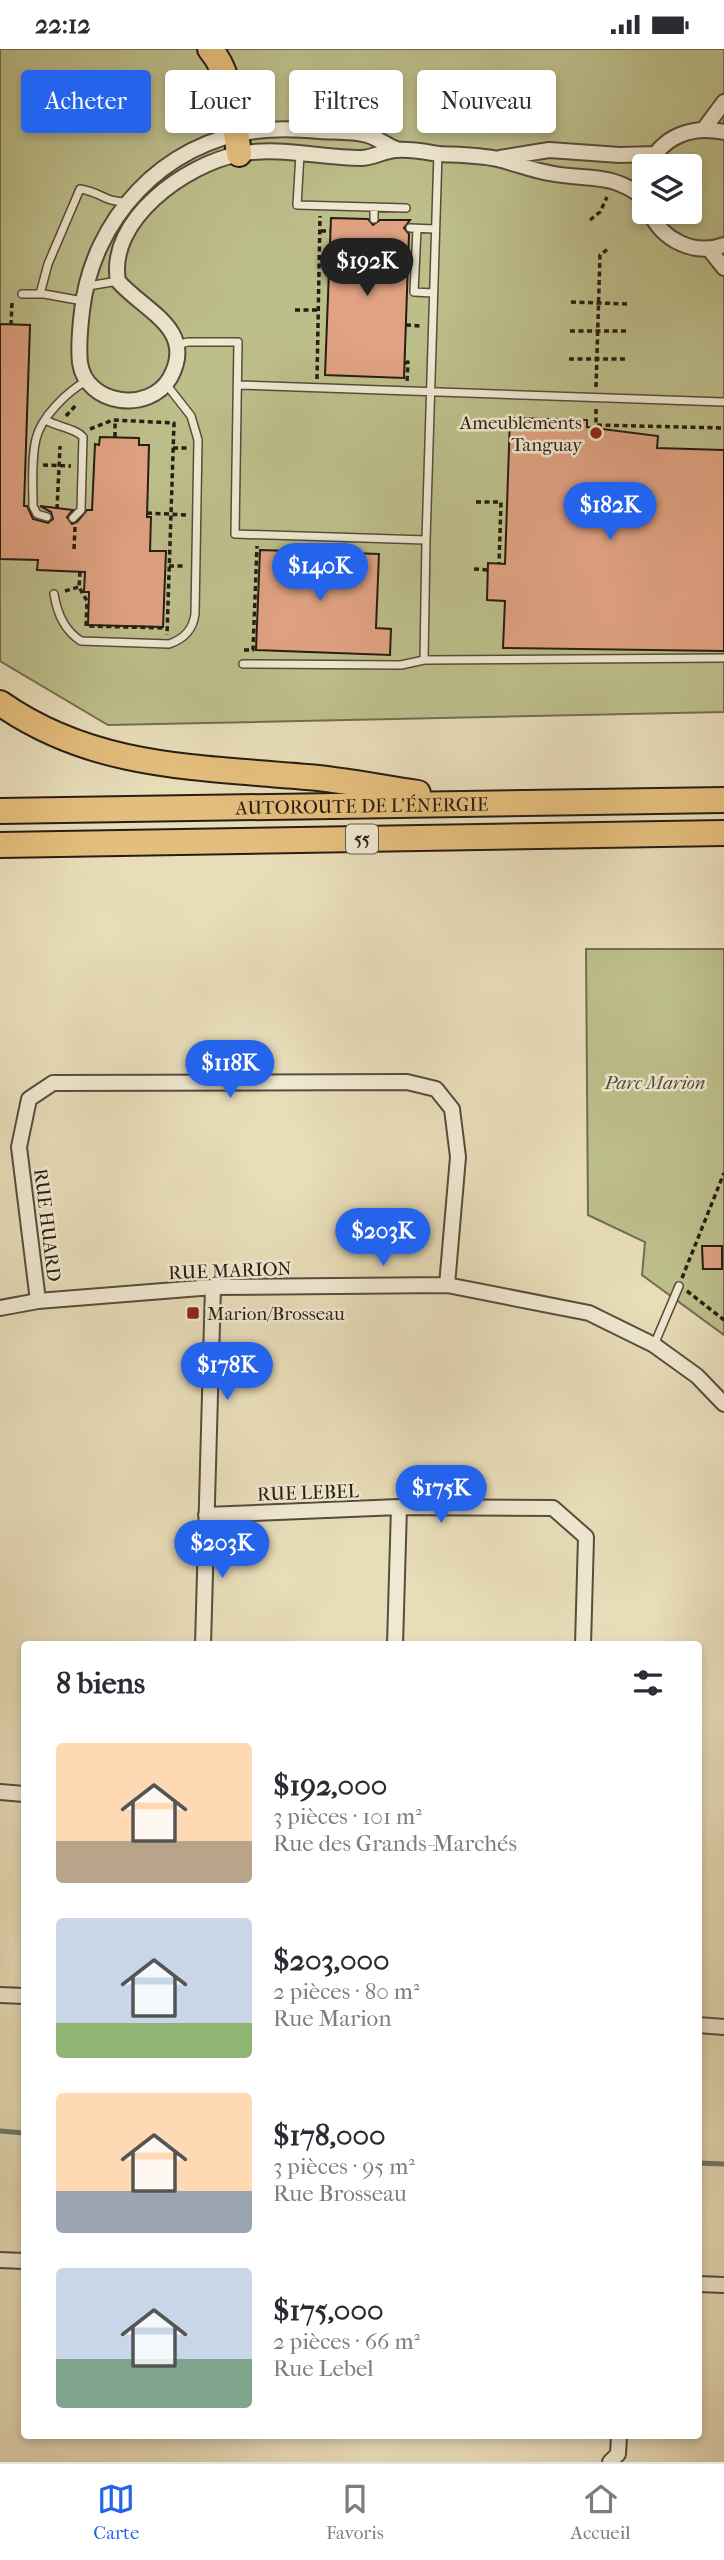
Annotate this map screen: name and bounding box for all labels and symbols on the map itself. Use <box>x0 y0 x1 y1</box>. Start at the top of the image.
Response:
pin: $192K <box>318 239 416 298</box>
place label: Ameublements Tanguay <box>459 412 583 456</box>
marker: Ameublements Tanguay <box>588 425 604 441</box>
pin: $182K <box>561 483 659 542</box>
pin: $140K <box>271 543 369 603</box>
street label: AUTOROUTE DE L'ÉNERGIE <box>234 794 489 819</box>
road number: 55 <box>346 825 378 853</box>
pin: $118K <box>181 1041 279 1100</box>
park label: Parc Marion <box>604 1072 705 1094</box>
street label: RUE HUARD <box>29 1167 65 1283</box>
pin: $203K <box>334 1209 432 1268</box>
street label: RUE MARION <box>168 1258 293 1284</box>
place label: Marion/Brosseau <box>207 1303 345 1325</box>
marker: Marion/Brosseau <box>185 1305 201 1321</box>
pin: $178K <box>178 1343 276 1402</box>
pin: $175K <box>392 1465 490 1525</box>
street label: RUE LEBEL <box>257 1480 360 1506</box>
pin: $203K <box>173 1521 271 1580</box>

